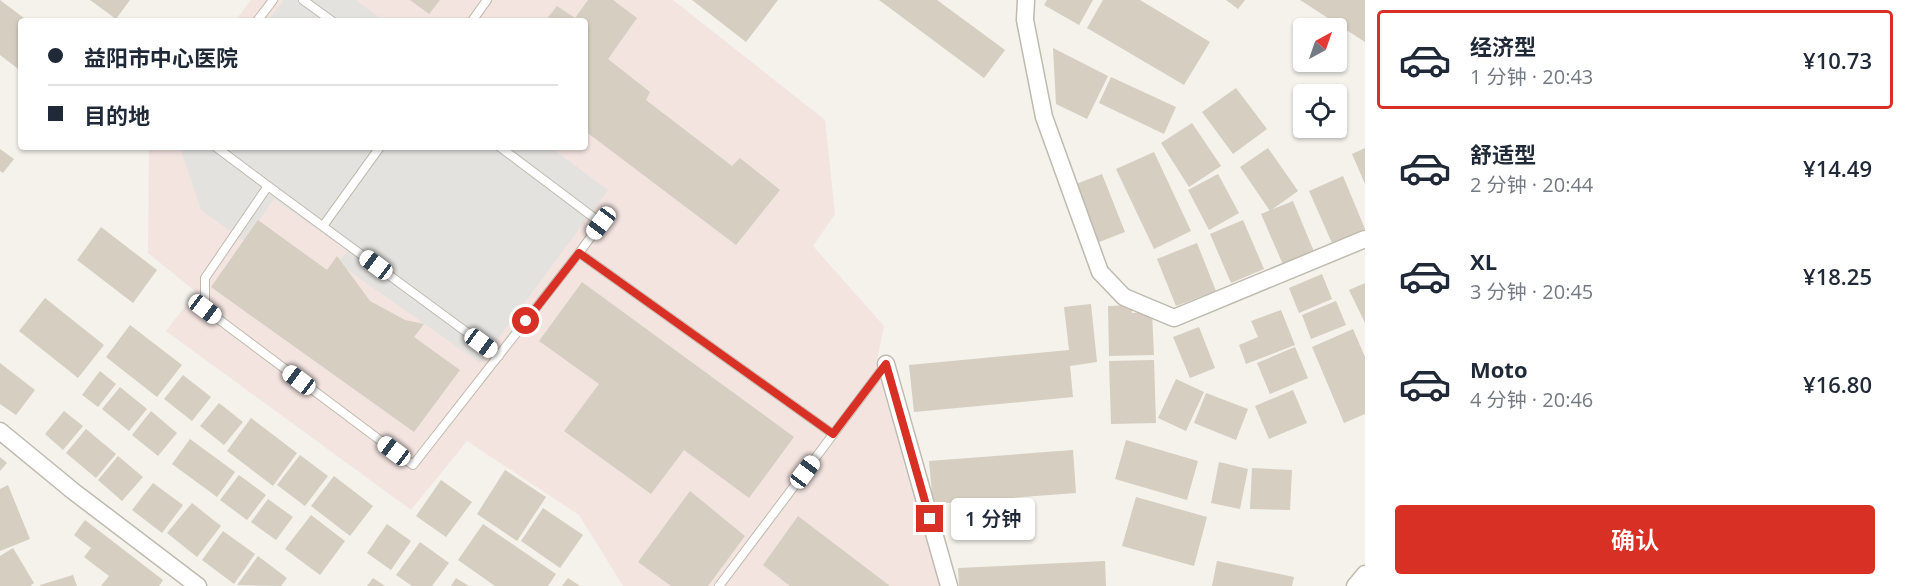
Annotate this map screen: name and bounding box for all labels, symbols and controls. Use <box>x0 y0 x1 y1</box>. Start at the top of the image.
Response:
north arrow <box>1293 18 1347 72</box>
map controls <box>1293 18 1347 138</box>
text: 经济型 <box>1470 31 1536 61</box>
icon: car <box>1398 33 1452 87</box>
text: 益阳市中心医院 <box>84 42 238 72</box>
text: ¥10.73 <box>1803 45 1872 75</box>
text: 1 分钟 · 20:43 <box>1470 63 1593 90</box>
button: locate <box>1293 84 1347 138</box>
text: 目的地 <box>84 100 150 130</box>
text: 舒适型 <box>1470 139 1536 169</box>
icon: car <box>1398 141 1452 195</box>
text: ¥14.49 <box>1803 153 1872 183</box>
text: 2 分钟 · 20:44 <box>1470 171 1593 198</box>
car <box>583 203 619 243</box>
text: XL <box>1470 246 1497 276</box>
car <box>356 247 396 283</box>
icon: car <box>1398 249 1452 303</box>
text: ¥18.25 <box>1803 261 1872 291</box>
text: 3 分钟 · 20:45 <box>1470 278 1593 305</box>
car <box>185 291 225 327</box>
route start <box>512 307 539 334</box>
car <box>461 325 501 361</box>
text: Moto <box>1470 354 1528 384</box>
icon: car <box>1398 357 1452 411</box>
car <box>279 362 319 398</box>
text: ¥16.80 <box>1803 369 1872 399</box>
text: 4 分钟 · 20:46 <box>1470 386 1593 413</box>
car <box>374 433 414 469</box>
car <box>787 452 823 492</box>
callout: 1 分钟 <box>951 498 1035 540</box>
route end <box>916 505 943 532</box>
text: 1 分钟 <box>965 505 1021 532</box>
button: 确认 <box>1395 505 1875 574</box>

